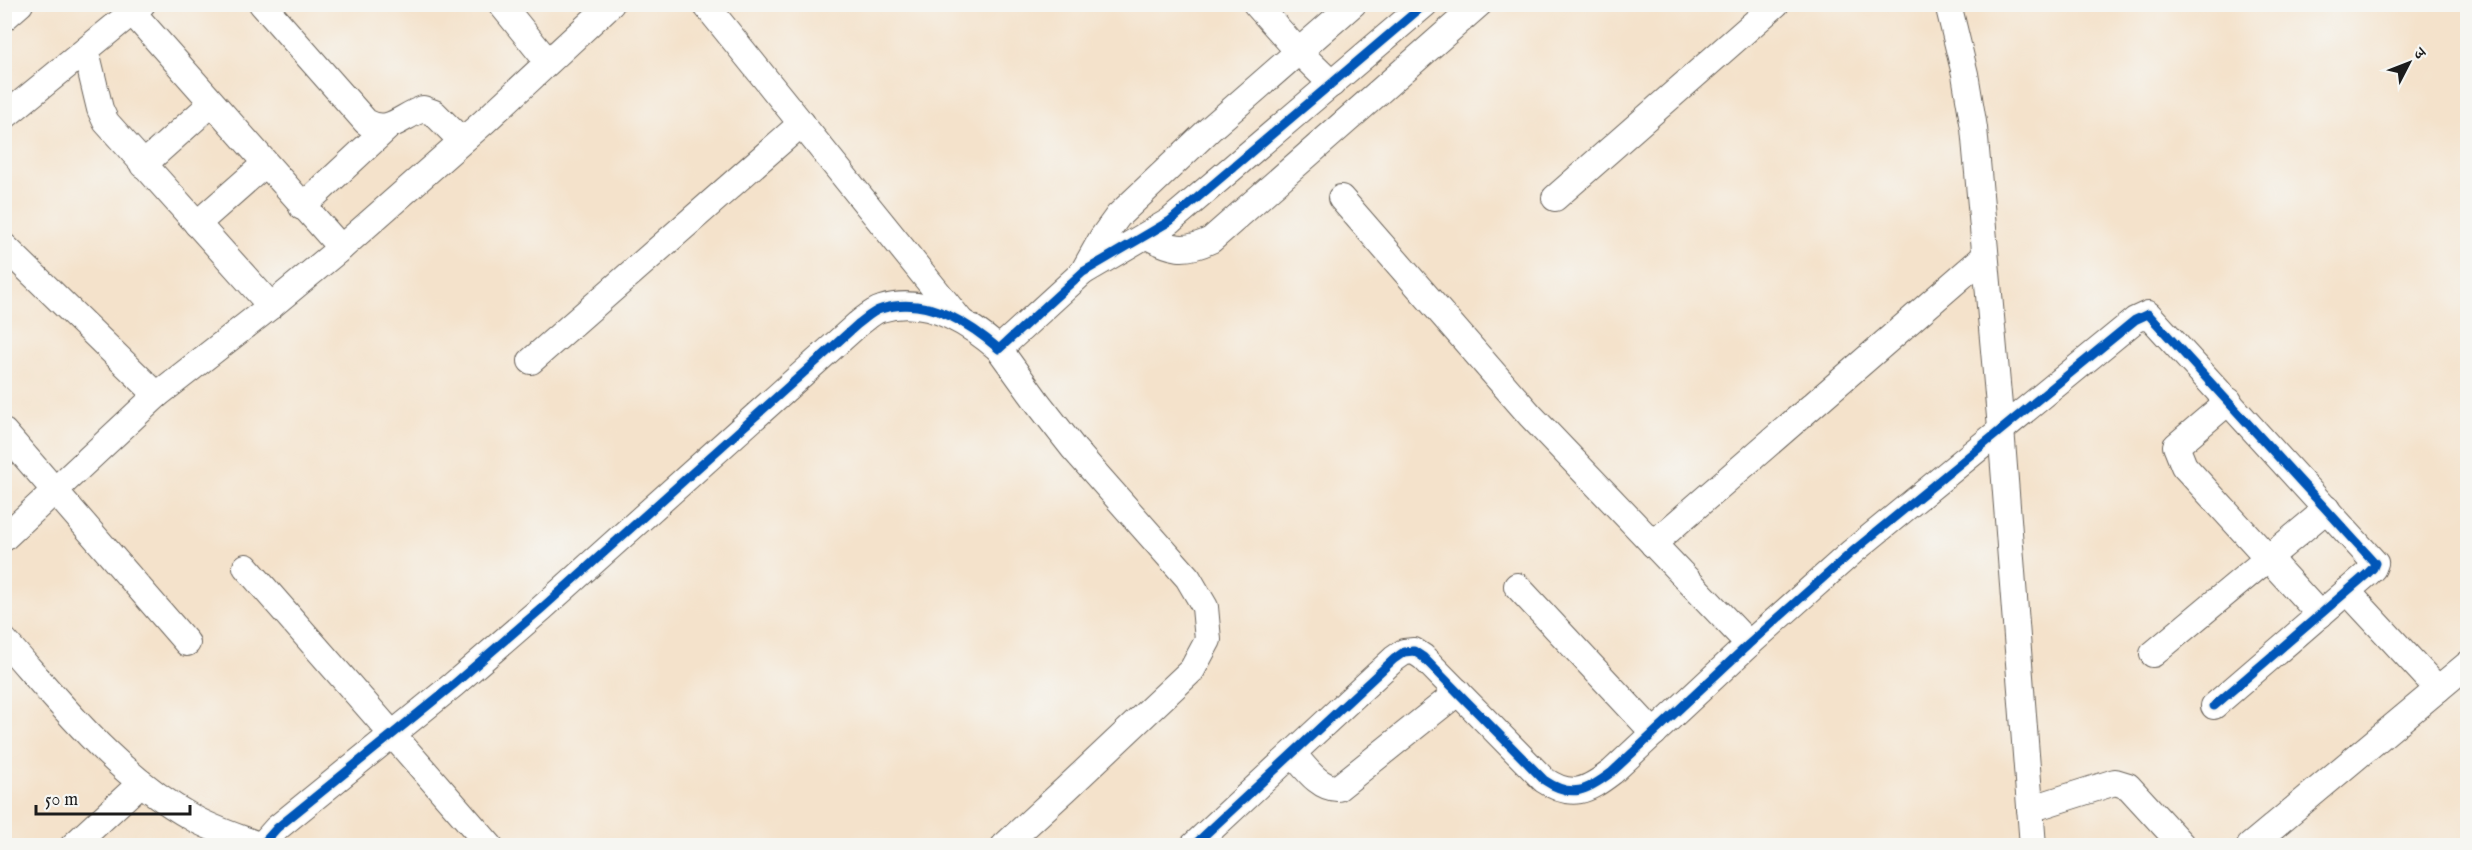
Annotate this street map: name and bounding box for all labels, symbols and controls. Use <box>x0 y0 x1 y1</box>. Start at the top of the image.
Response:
north arrow <box>2379 33 2439 93</box>
text: उ <box>2408 44 2430 65</box>
scale bar <box>36 778 190 816</box>
text: 50 m <box>45 789 78 812</box>

